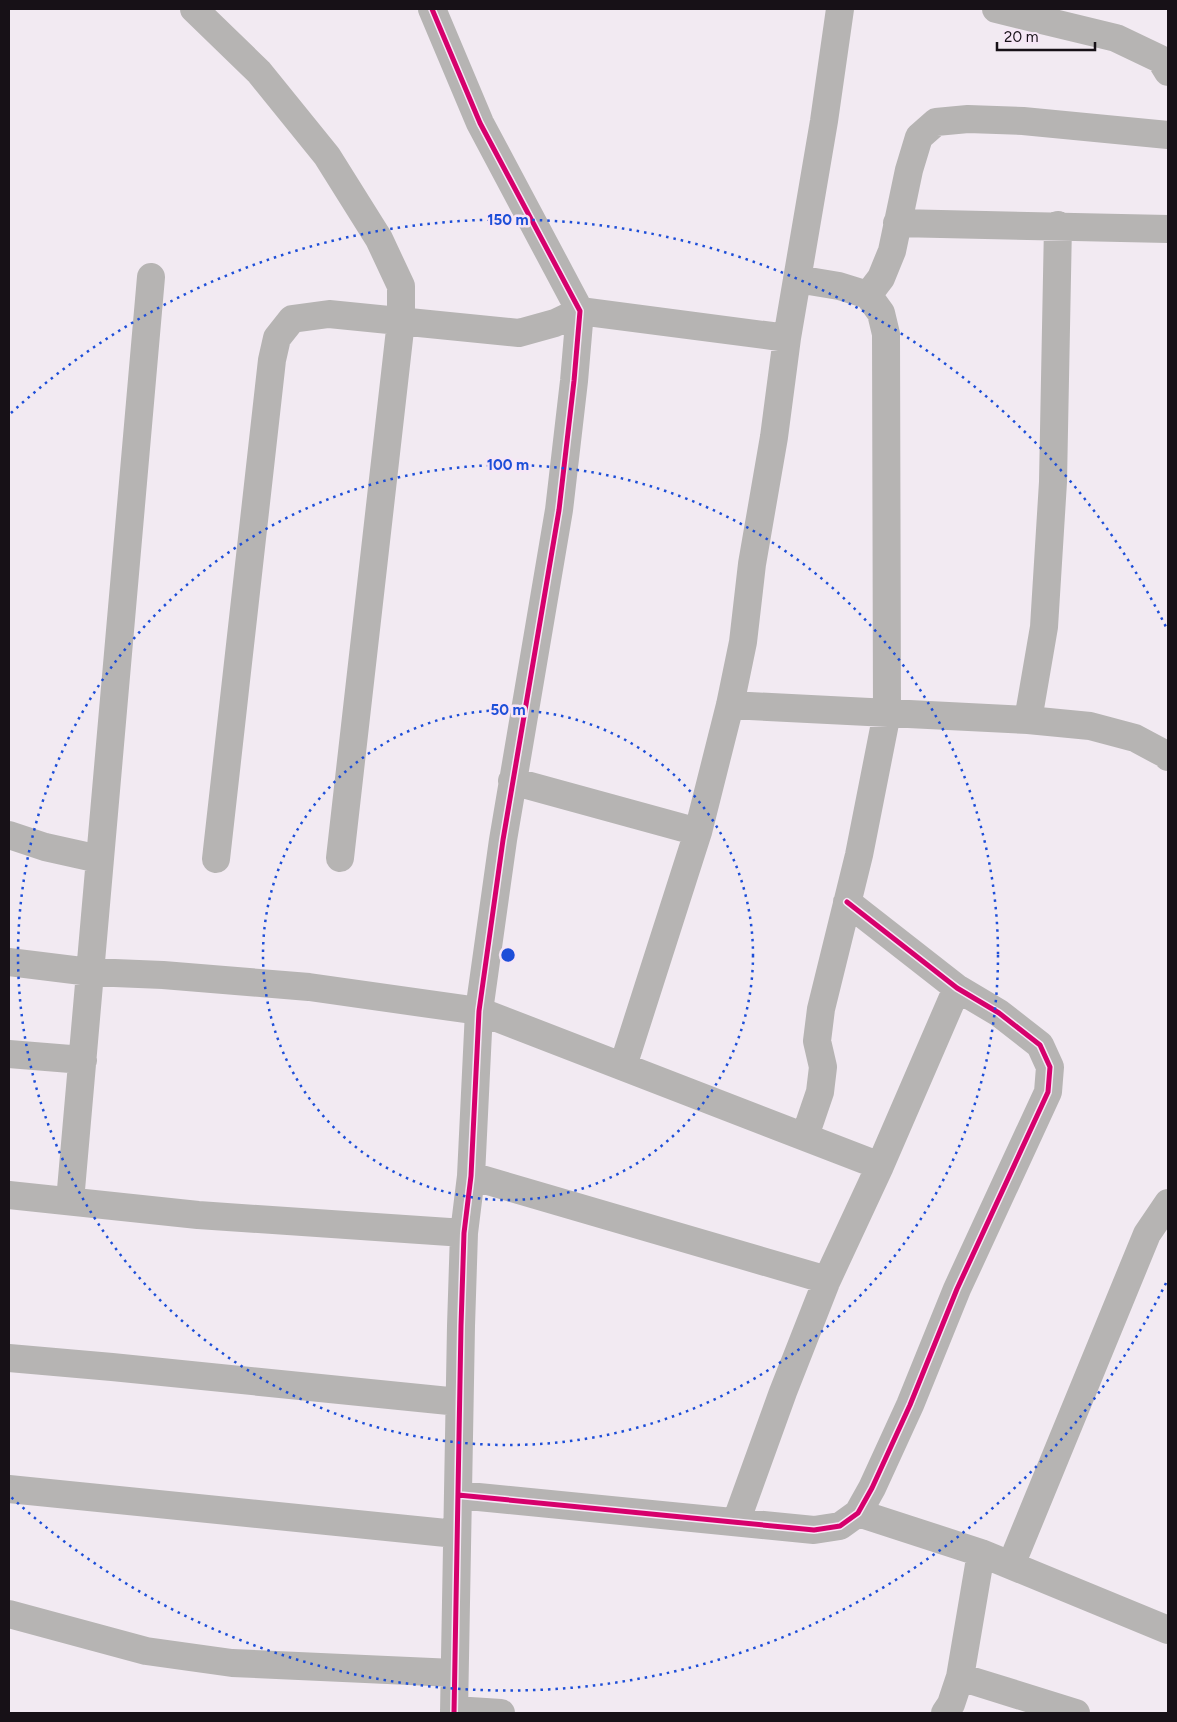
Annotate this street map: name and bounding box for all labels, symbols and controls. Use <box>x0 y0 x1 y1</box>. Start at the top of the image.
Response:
scale bar <box>997 20 1094 52</box>
text: 20 m <box>1004 28 1038 46</box>
text: 150 m <box>487 211 529 229</box>
text: 100 m <box>487 456 529 474</box>
text: 50 m <box>490 701 526 719</box>
centre of rings <box>499 946 517 964</box>

